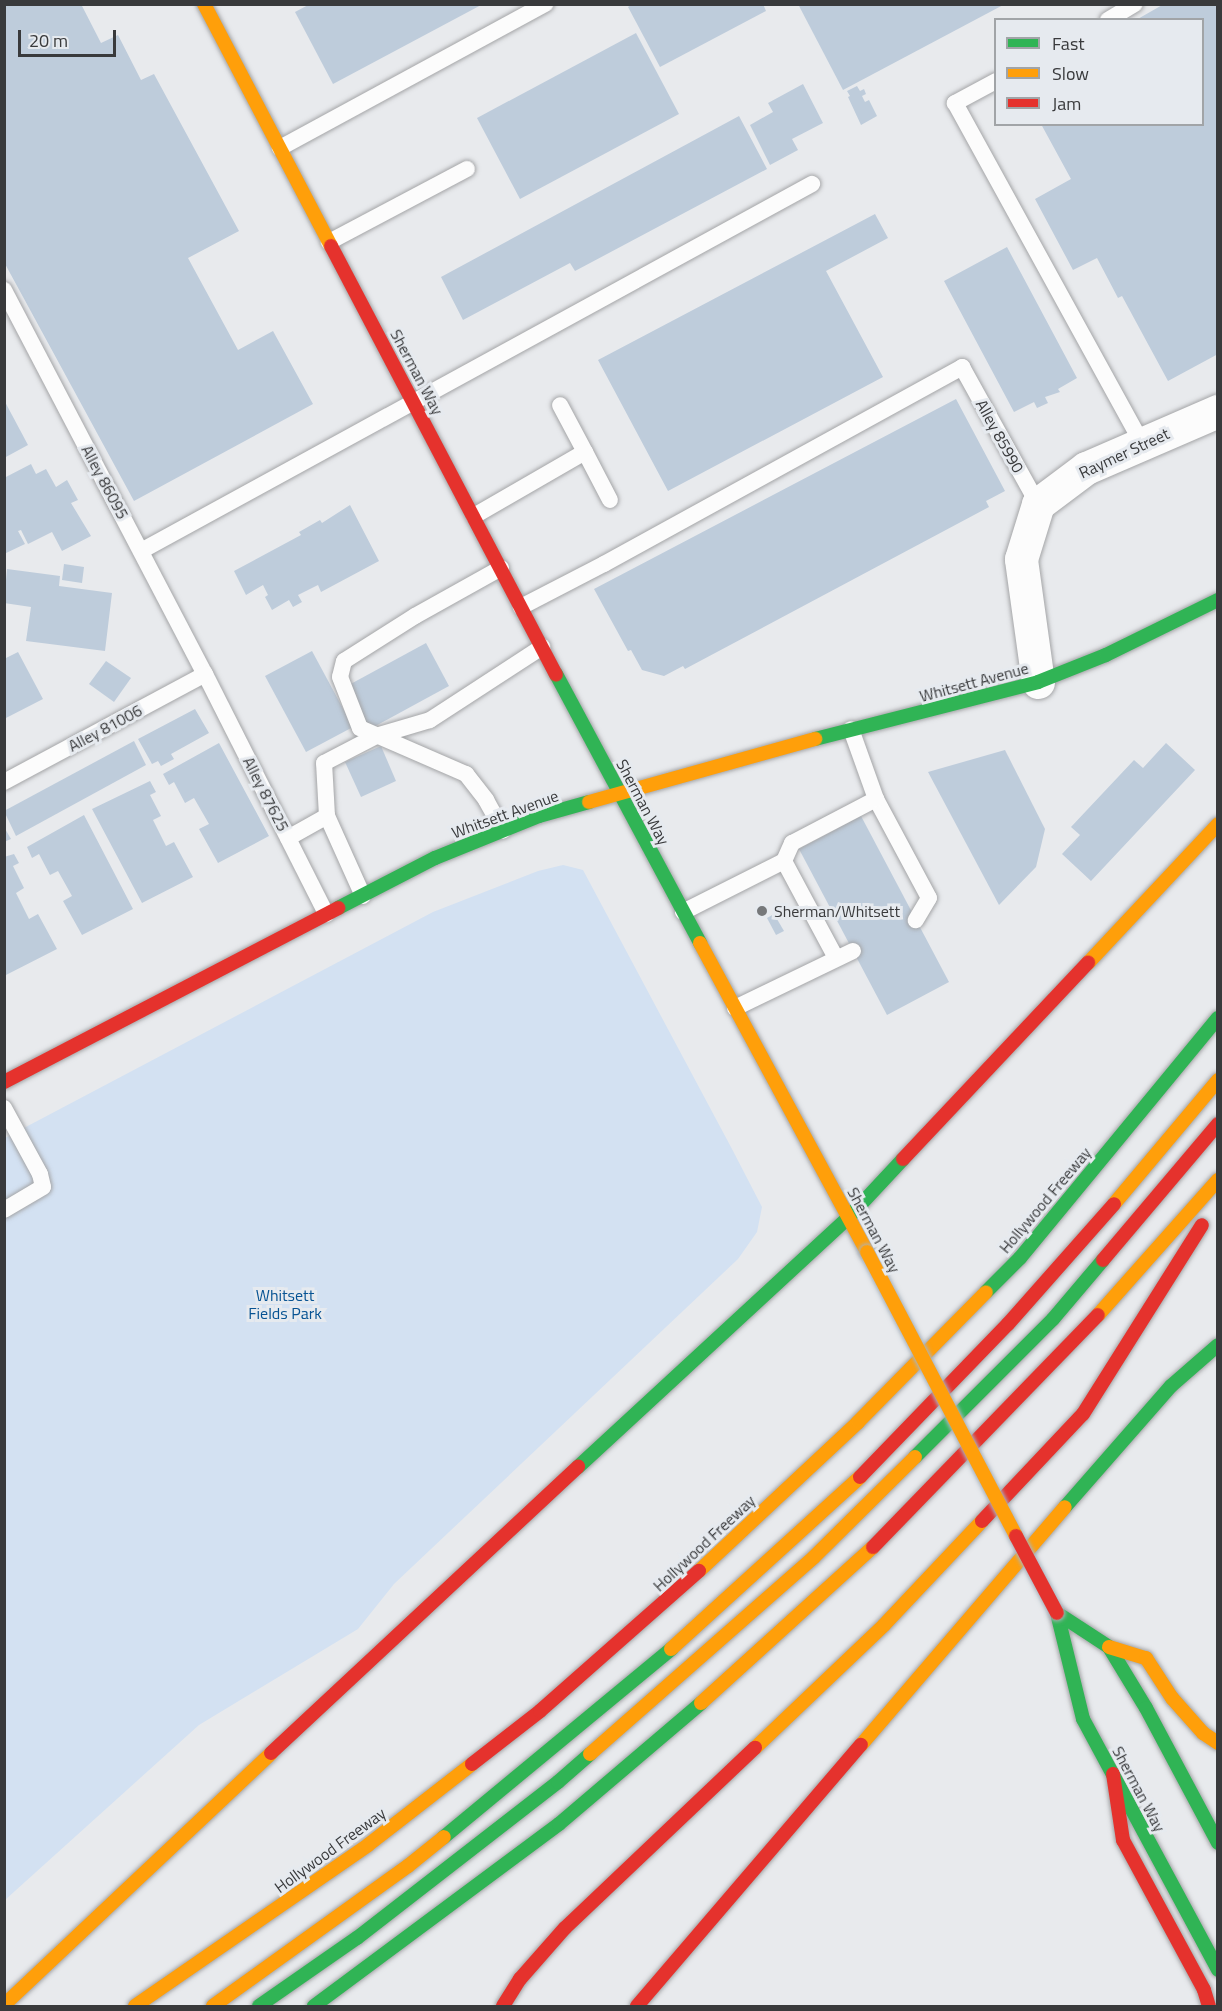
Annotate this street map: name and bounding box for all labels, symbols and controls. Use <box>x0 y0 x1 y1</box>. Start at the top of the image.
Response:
scale bar <box>21 18 118 56</box>
legend <box>994 18 1204 126</box>
text: 20 m <box>29 27 68 54</box>
text: Fast <box>1052 30 1085 57</box>
text: Slow <box>1052 60 1089 87</box>
text: Jam <box>1052 90 1081 117</box>
street label: Sherman Way <box>386 326 448 418</box>
street label: Alley 85990 <box>972 396 1028 476</box>
street label: Raymer Street <box>1076 424 1172 482</box>
street label: Alley 86095 <box>78 442 132 522</box>
street label: Whitsett Avenue <box>917 658 1031 706</box>
street label: Alley 81006 <box>65 701 145 755</box>
street label: Alley 87625 <box>239 754 293 834</box>
street label: Sherman Way <box>612 756 674 848</box>
street label: Whitsett Avenue <box>449 786 561 842</box>
place label: Sherman/Whitsett <box>774 901 900 921</box>
marker: Sherman/Whitsett <box>755 904 769 918</box>
street label: Hollywood Freeway <box>995 1143 1095 1257</box>
street label: Sherman Way <box>843 1184 905 1276</box>
park label: Whitsett Fields Park <box>248 1285 322 1323</box>
street label: Hollywood Freeway <box>649 1491 759 1595</box>
street label: Sherman Way <box>1108 1743 1170 1835</box>
street label: Hollywood Freeway <box>271 1803 389 1897</box>

